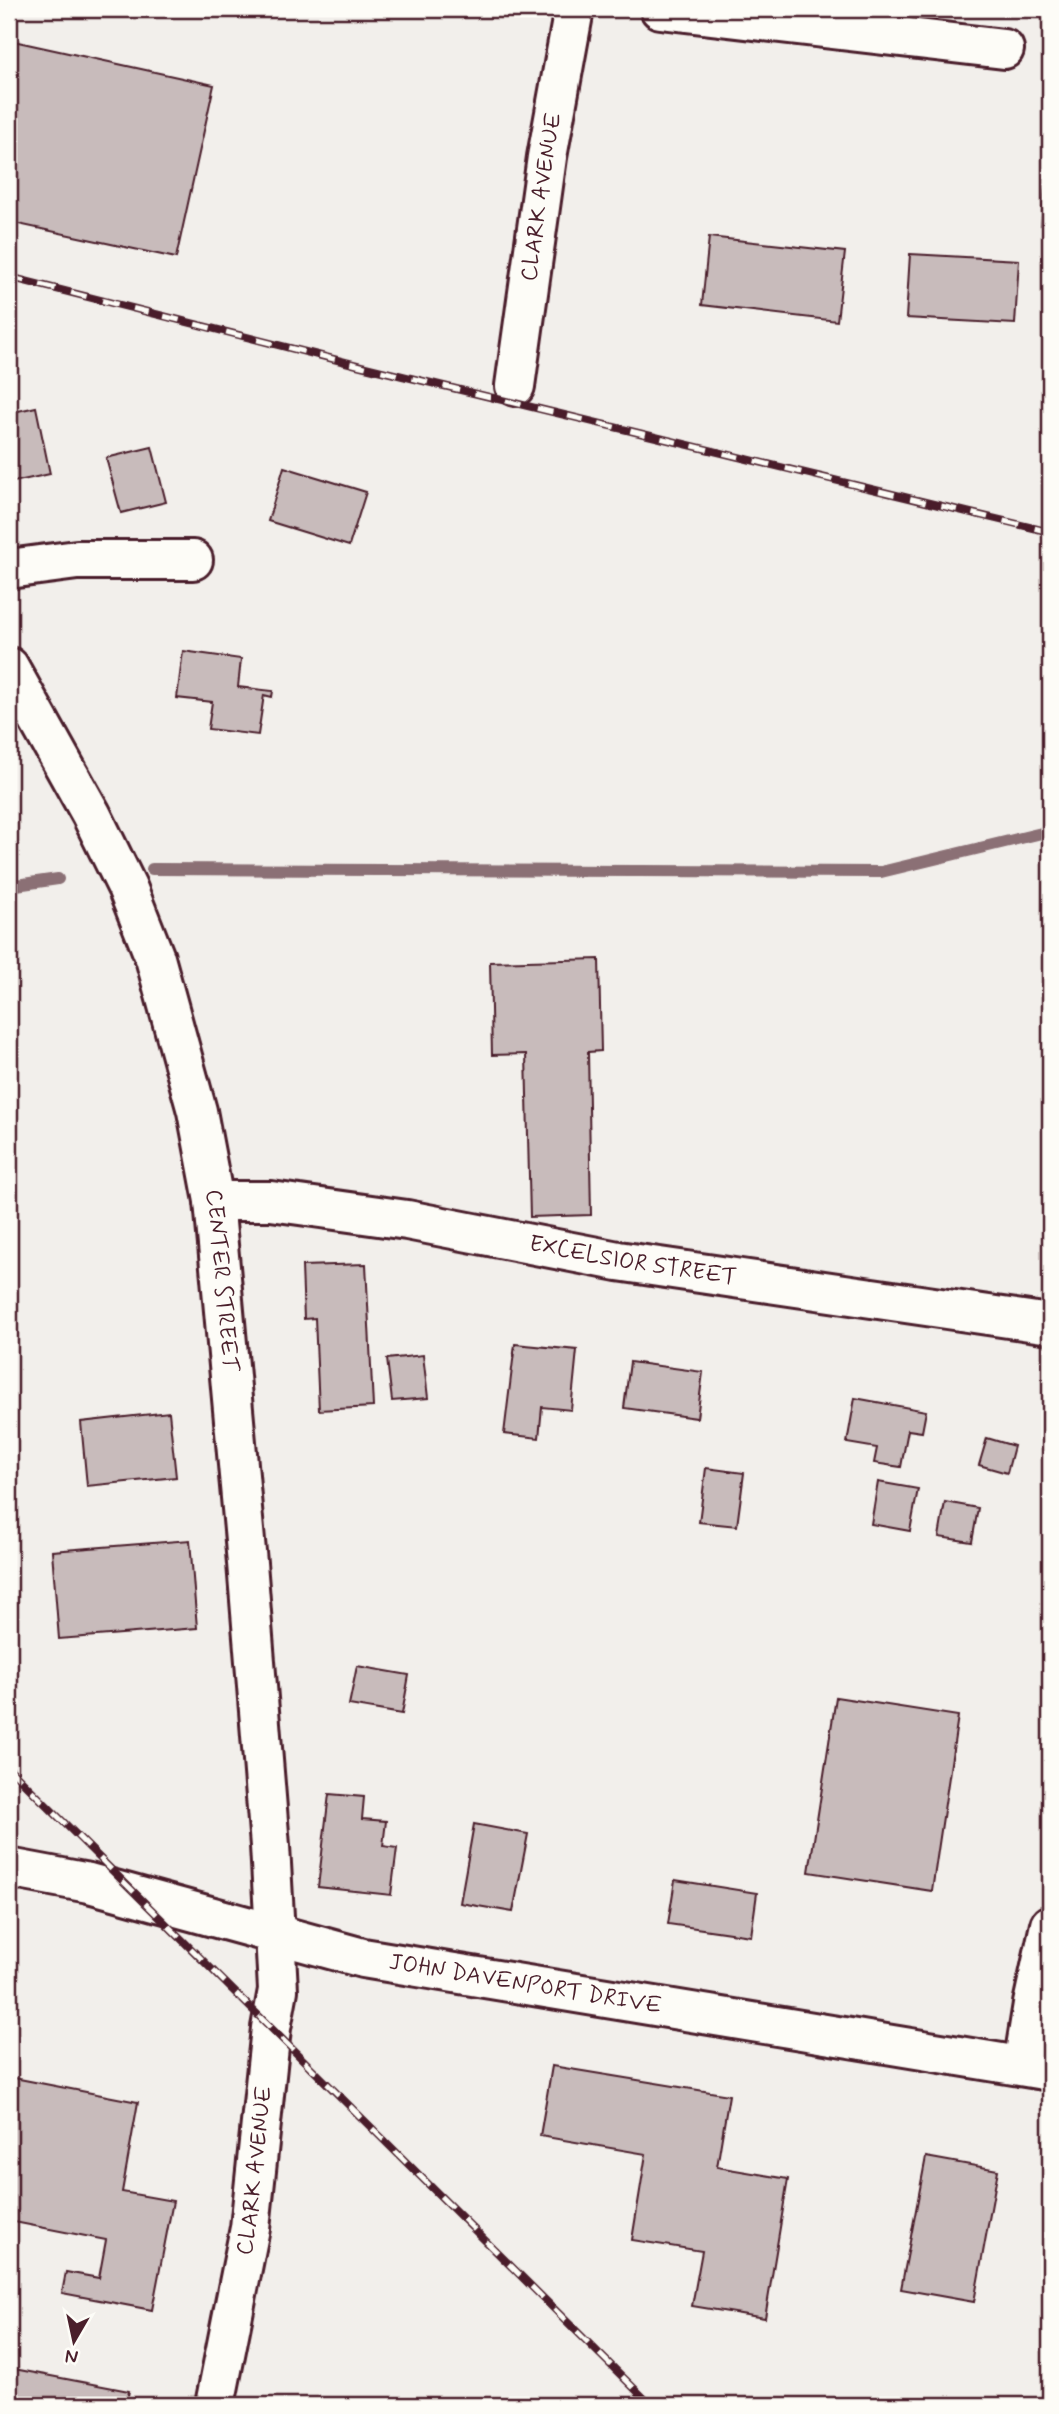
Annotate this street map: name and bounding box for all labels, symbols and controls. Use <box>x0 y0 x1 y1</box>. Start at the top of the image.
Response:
street label: CLARK AVENUE <box>515 110 570 283</box>
street label: CENTER STREET <box>197 1187 245 1374</box>
street label: EXCELSIOR STREET <box>527 1229 739 1293</box>
street label: JOHN DAVENPORT DRIVE <box>387 1948 664 2022</box>
street label: CLARK AVENUE <box>230 2085 280 2258</box>
north arrow <box>38 2306 108 2376</box>
text: N <box>63 2343 80 2370</box>

